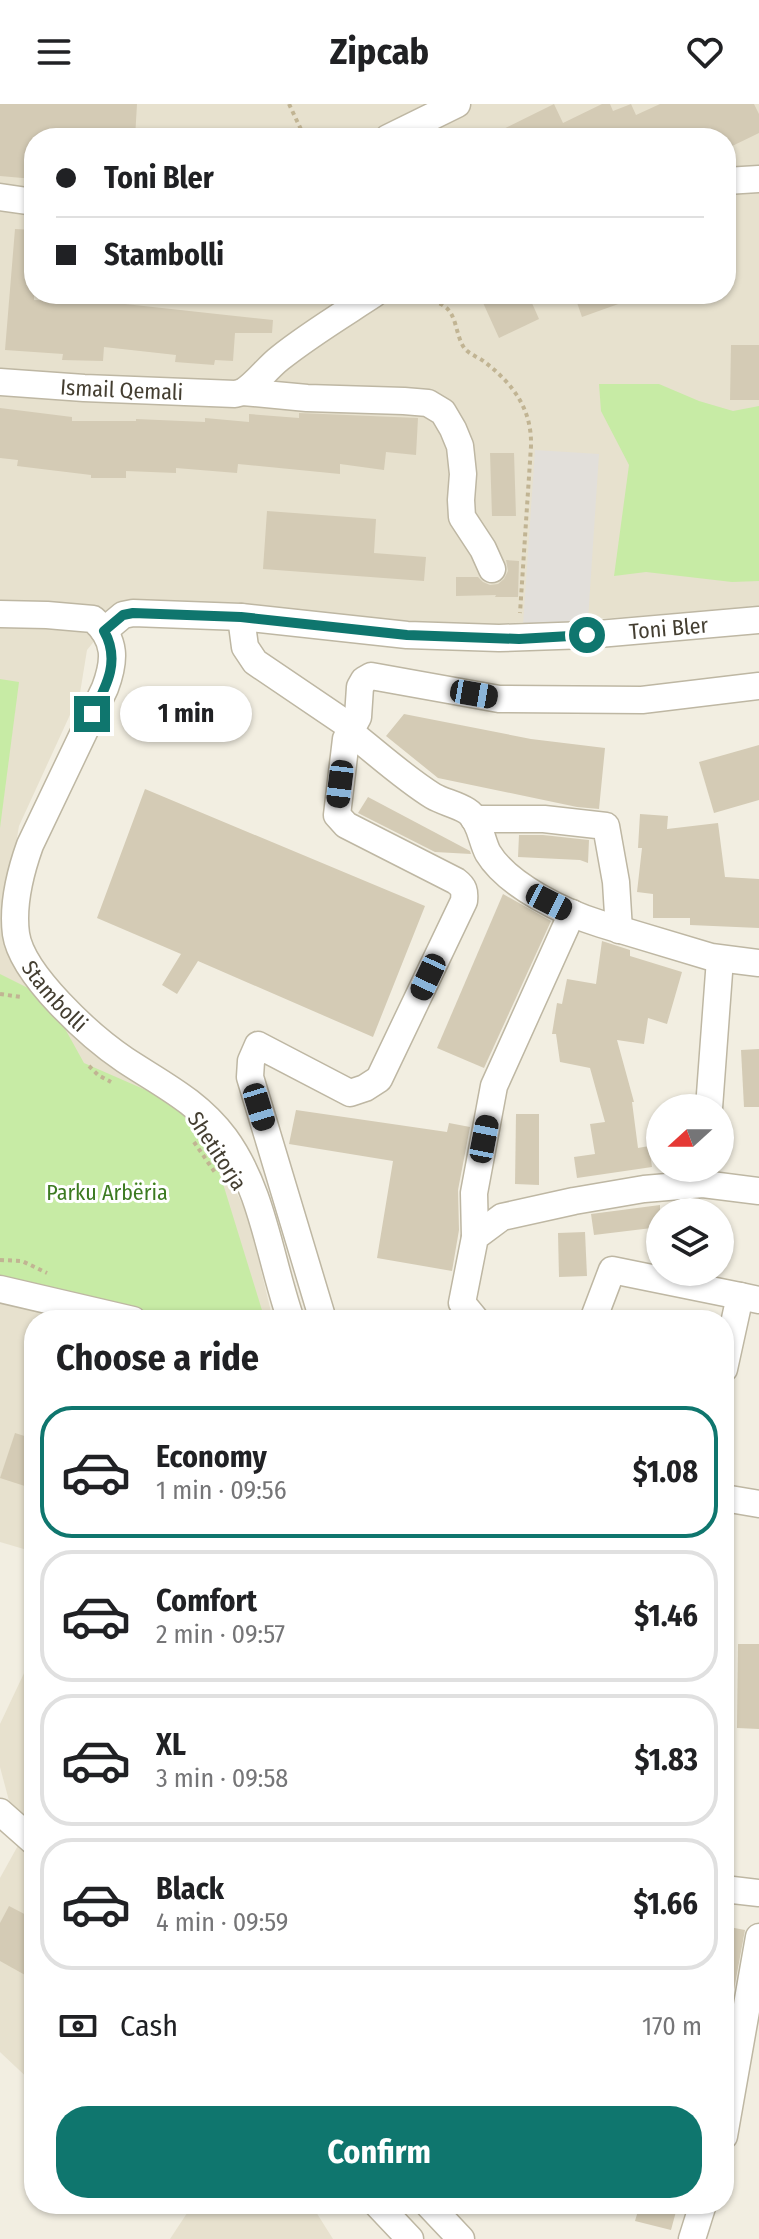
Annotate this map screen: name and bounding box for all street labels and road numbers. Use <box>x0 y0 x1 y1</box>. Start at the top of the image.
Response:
street label: Ismail Qemali <box>59 373 184 405</box>
street label: Toni Bler <box>628 611 709 645</box>
street label: Stambolli <box>16 955 93 1037</box>
street label: Shetitorja <box>182 1107 252 1195</box>

